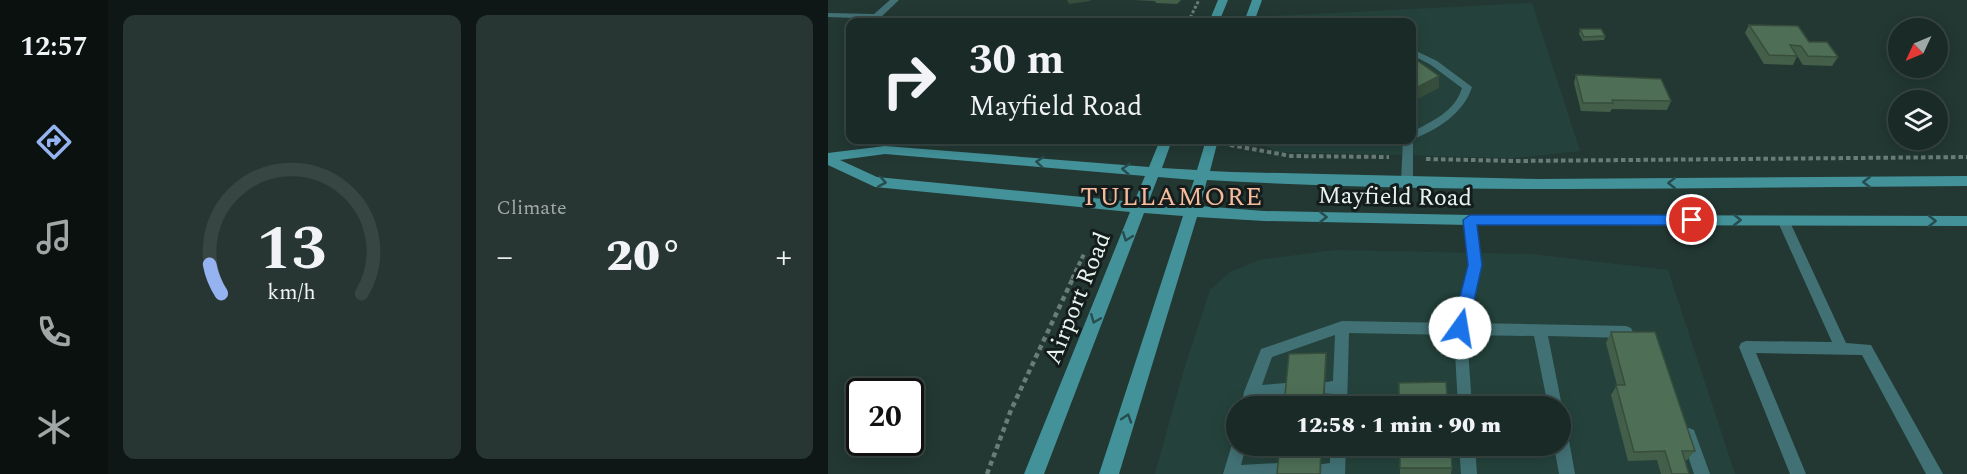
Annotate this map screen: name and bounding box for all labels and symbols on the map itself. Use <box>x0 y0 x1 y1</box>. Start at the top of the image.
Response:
north arrow <box>1888 18 1948 78</box>
one-way arrow <box>1036 156 1045 169</box>
one-way arrow <box>1121 162 1130 175</box>
one-way arrow <box>876 175 886 188</box>
one-way arrow <box>1862 176 1871 188</box>
district label: TULLAMORE <box>1080 177 1264 217</box>
one-way arrow <box>1667 177 1676 189</box>
street label: Mayfield Road <box>1318 178 1472 216</box>
pin <box>1666 194 1717 245</box>
one-way arrow <box>1318 211 1327 223</box>
one-way arrow <box>1732 214 1741 226</box>
one-way arrow <box>1927 215 1936 227</box>
street label: Airport Road <box>1035 227 1121 370</box>
one-way arrow <box>1122 231 1135 242</box>
position arrow <box>1428 296 1492 360</box>
one-way arrow <box>1090 312 1102 323</box>
speed limit sign: 20 <box>846 378 924 456</box>
one-way arrow <box>1119 413 1132 424</box>

